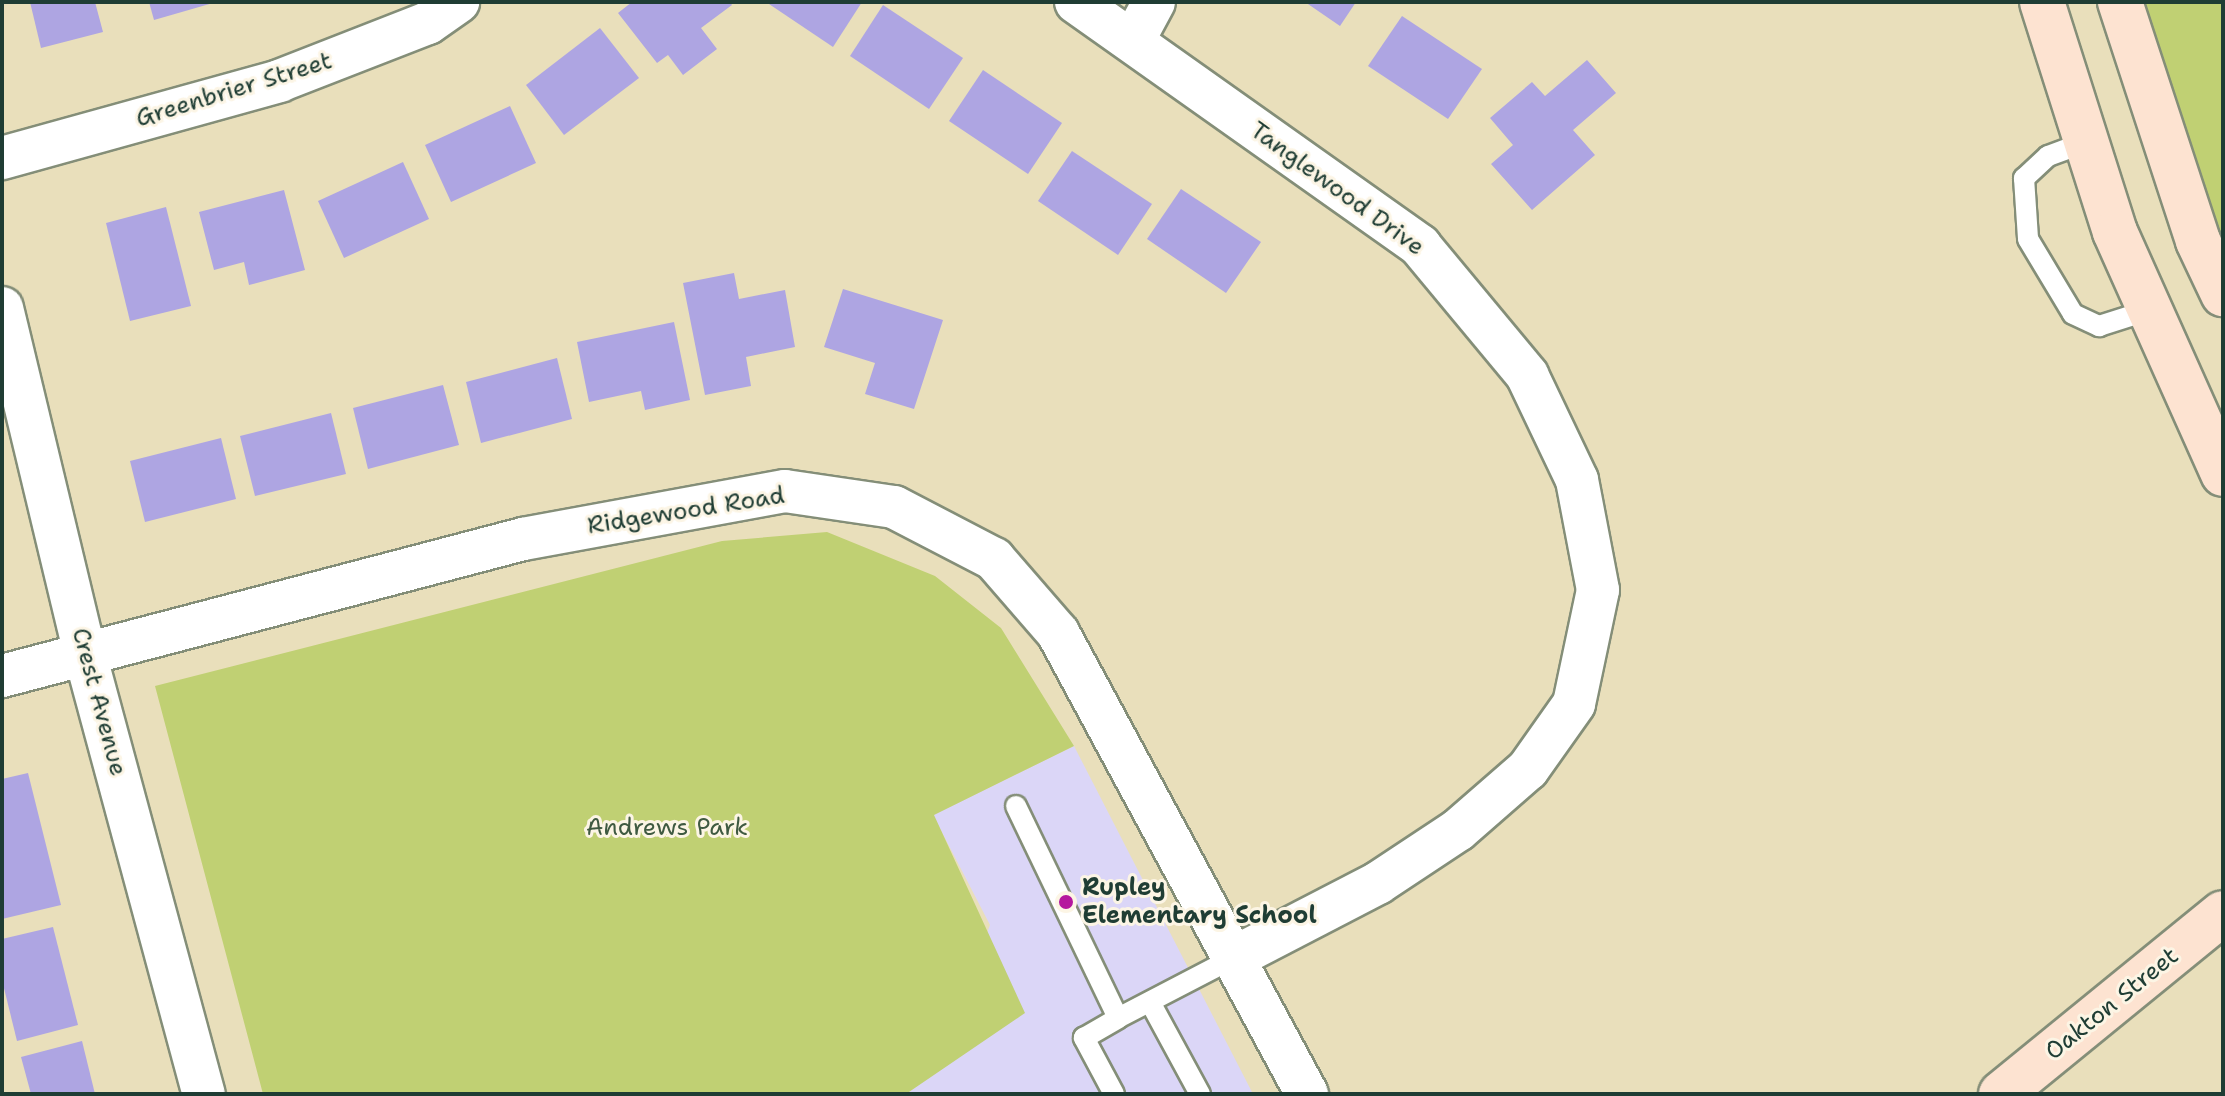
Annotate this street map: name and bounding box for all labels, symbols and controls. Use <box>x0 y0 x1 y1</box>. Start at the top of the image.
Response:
street label: Greenbrier Street <box>132 46 336 134</box>
street label: Tanglewood Drive <box>1244 116 1430 262</box>
street label: Ridgewood Road <box>585 481 787 541</box>
street label: Crest Avenue <box>65 625 133 779</box>
park label: Andrews Park <box>586 814 748 842</box>
place label: Rupley Elementary School <box>1082 874 1317 930</box>
marker: Rupley Elementary School <box>1057 893 1075 911</box>
street label: Oakton Street <box>2040 942 2184 1066</box>

